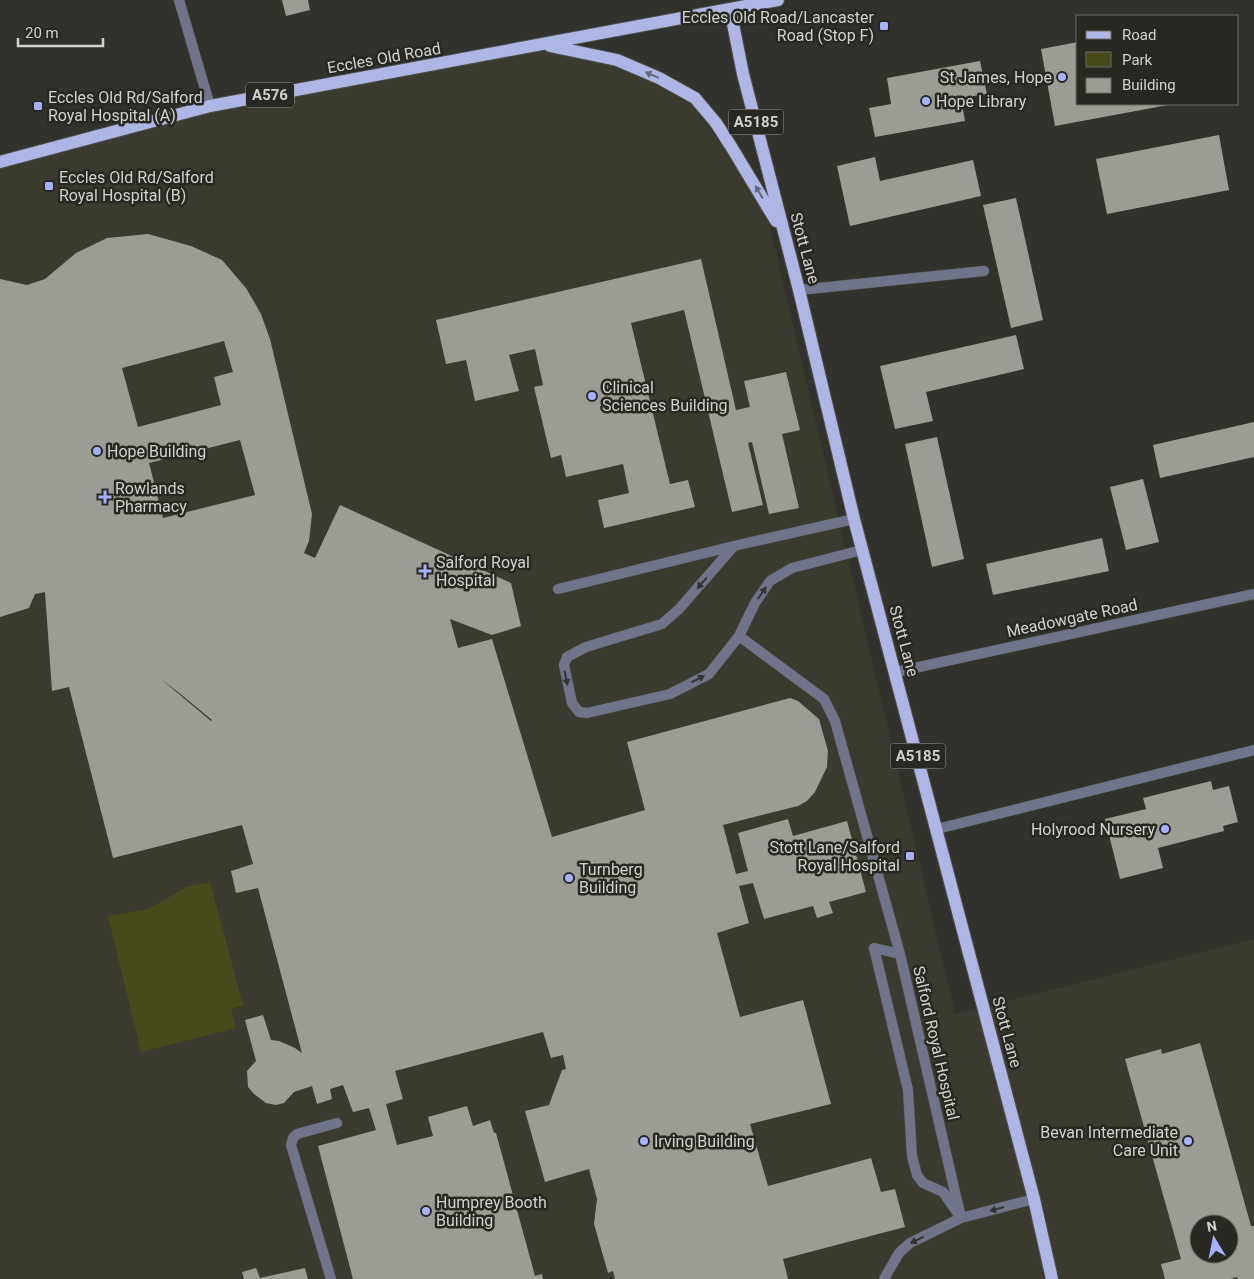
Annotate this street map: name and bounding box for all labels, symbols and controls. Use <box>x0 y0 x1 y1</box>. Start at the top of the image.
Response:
place label: Eccles Old Road/Lancaster Road (Stop F) <box>682 8 875 45</box>
scale bar <box>18 15 102 47</box>
legend <box>1076 15 1239 105</box>
marker: Eccles Old Road/Lancaster Road (Stop F) <box>878 20 890 32</box>
text: 20 m <box>25 24 59 42</box>
text: Road <box>1122 26 1156 44</box>
street label: Eccles Old Road <box>326 39 442 77</box>
text: Park <box>1122 51 1153 69</box>
place label: St James, Hope <box>940 68 1052 87</box>
one-way arrow <box>645 71 659 79</box>
marker: St James, Hope <box>1056 71 1068 83</box>
text: Building <box>1122 76 1176 94</box>
road number: A576 <box>246 82 294 108</box>
place label: Eccles Old Rd/Salford Royal Hospital (A) <box>48 88 203 125</box>
place label: Hope Library <box>936 92 1027 111</box>
marker: Hope Library <box>920 95 932 107</box>
marker: Eccles Old Rd/Salford Royal Hospital (A) <box>32 100 44 112</box>
road number: A5185 <box>728 110 784 134</box>
place label: Eccles Old Rd/Salford Royal Hospital (B) <box>59 168 214 205</box>
marker: Eccles Old Rd/Salford Royal Hospital (B) <box>43 180 55 192</box>
one-way arrow <box>754 186 763 199</box>
street label: Stott Lane <box>786 210 824 286</box>
place label: Clinical Sciences Building <box>602 378 727 415</box>
marker: Clinical Sciences Building <box>586 390 598 402</box>
place label: Hope Building <box>107 442 206 461</box>
marker: Hope Building <box>91 445 103 457</box>
place label: Rowlands Pharmacy <box>115 479 187 516</box>
marker: Rowlands Pharmacy <box>99 491 111 503</box>
place label: Salford Royal Hospital <box>436 553 530 590</box>
marker: Salford Royal Hospital <box>418 564 432 578</box>
one-way arrow <box>696 576 708 588</box>
one-way arrow <box>757 586 767 600</box>
street label: Meadowgate Road <box>1005 595 1139 641</box>
street label: Stott Lane <box>885 603 923 679</box>
one-way arrow <box>563 670 571 686</box>
one-way arrow <box>691 675 706 683</box>
road number: A5185 <box>890 744 946 768</box>
place label: Holyrood Nursery <box>1031 820 1155 839</box>
marker: Holyrood Nursery <box>1159 823 1171 835</box>
place label: Stott Lane/Salford Royal Hospital <box>770 838 900 875</box>
marker: Stott Lane/Salford Royal Hospital <box>904 850 916 862</box>
place label: Turnberg Building <box>579 860 643 897</box>
marker: Turnberg Building <box>563 872 575 884</box>
street label: Salford Royal Hospital <box>909 964 963 1122</box>
street label: Stott Lane <box>988 994 1026 1070</box>
place label: Bevan Intermediate Care Unit <box>1040 1123 1178 1160</box>
place label: Irving Building <box>654 1132 755 1151</box>
marker: Irving Building <box>638 1135 650 1147</box>
marker: Bevan Intermediate Care Unit <box>1182 1135 1194 1147</box>
place label: Humprey Booth Building <box>436 1193 547 1230</box>
marker: Humprey Booth Building <box>420 1205 432 1217</box>
one-way arrow <box>990 1205 1005 1213</box>
north arrow <box>1189 1214 1239 1264</box>
text: N <box>1205 1217 1218 1235</box>
one-way arrow <box>910 1236 924 1244</box>

